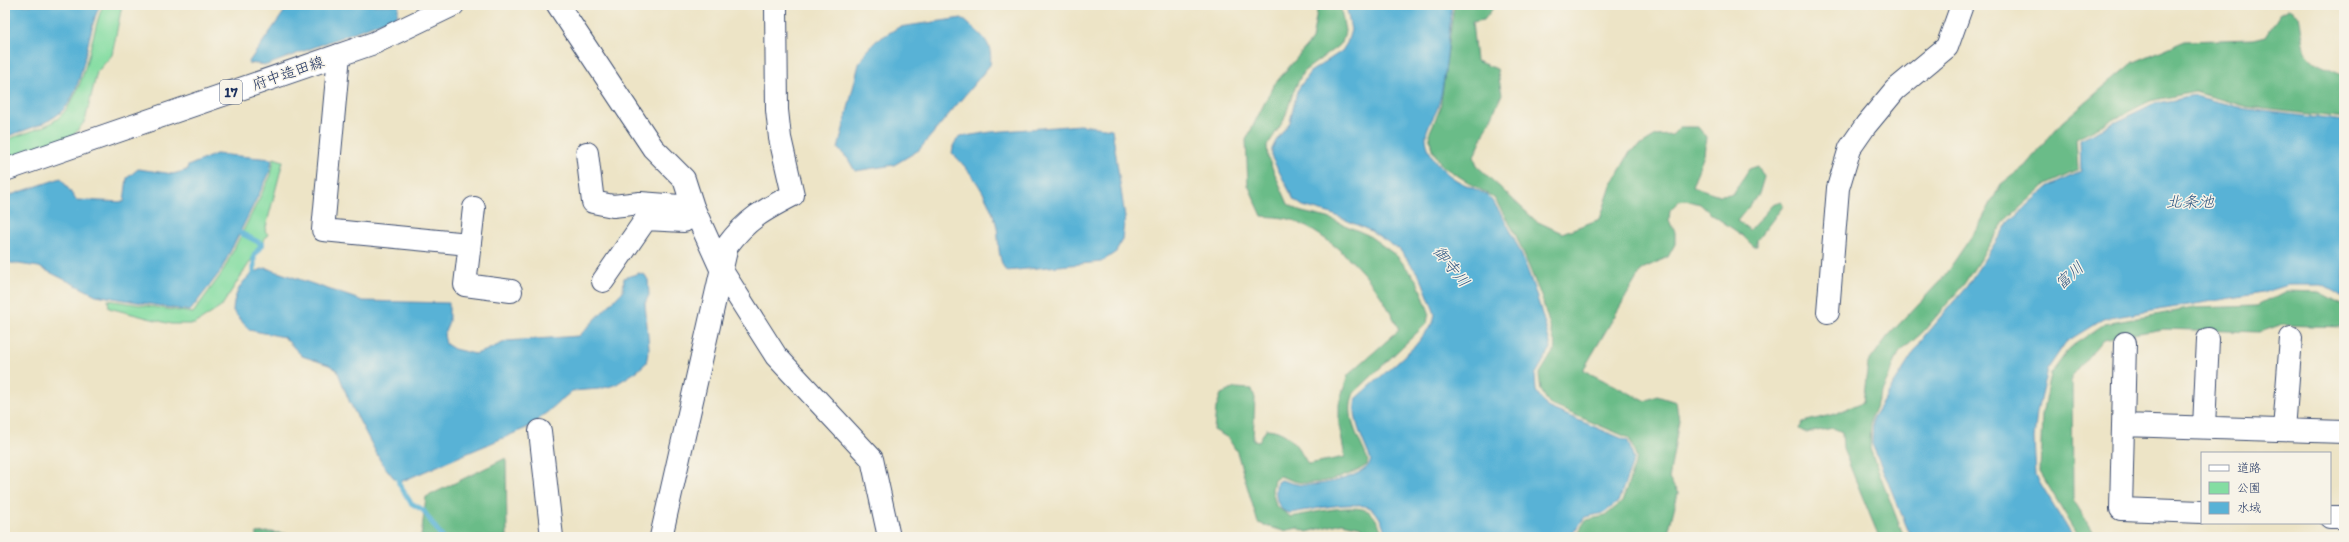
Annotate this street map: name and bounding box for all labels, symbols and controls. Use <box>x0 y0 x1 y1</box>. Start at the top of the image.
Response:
street label: 府中造田線 <box>250 52 326 94</box>
road number: 17 <box>220 80 242 104</box>
water label: 北条池 <box>2166 192 2215 211</box>
water label: 御寺川 <box>1429 242 1474 291</box>
water label: 富川 <box>2051 258 2088 293</box>
legend <box>2201 452 2331 524</box>
text: 道路 <box>2237 461 2261 475</box>
text: 公園 <box>2237 481 2261 495</box>
text: 水域 <box>2237 501 2261 515</box>

